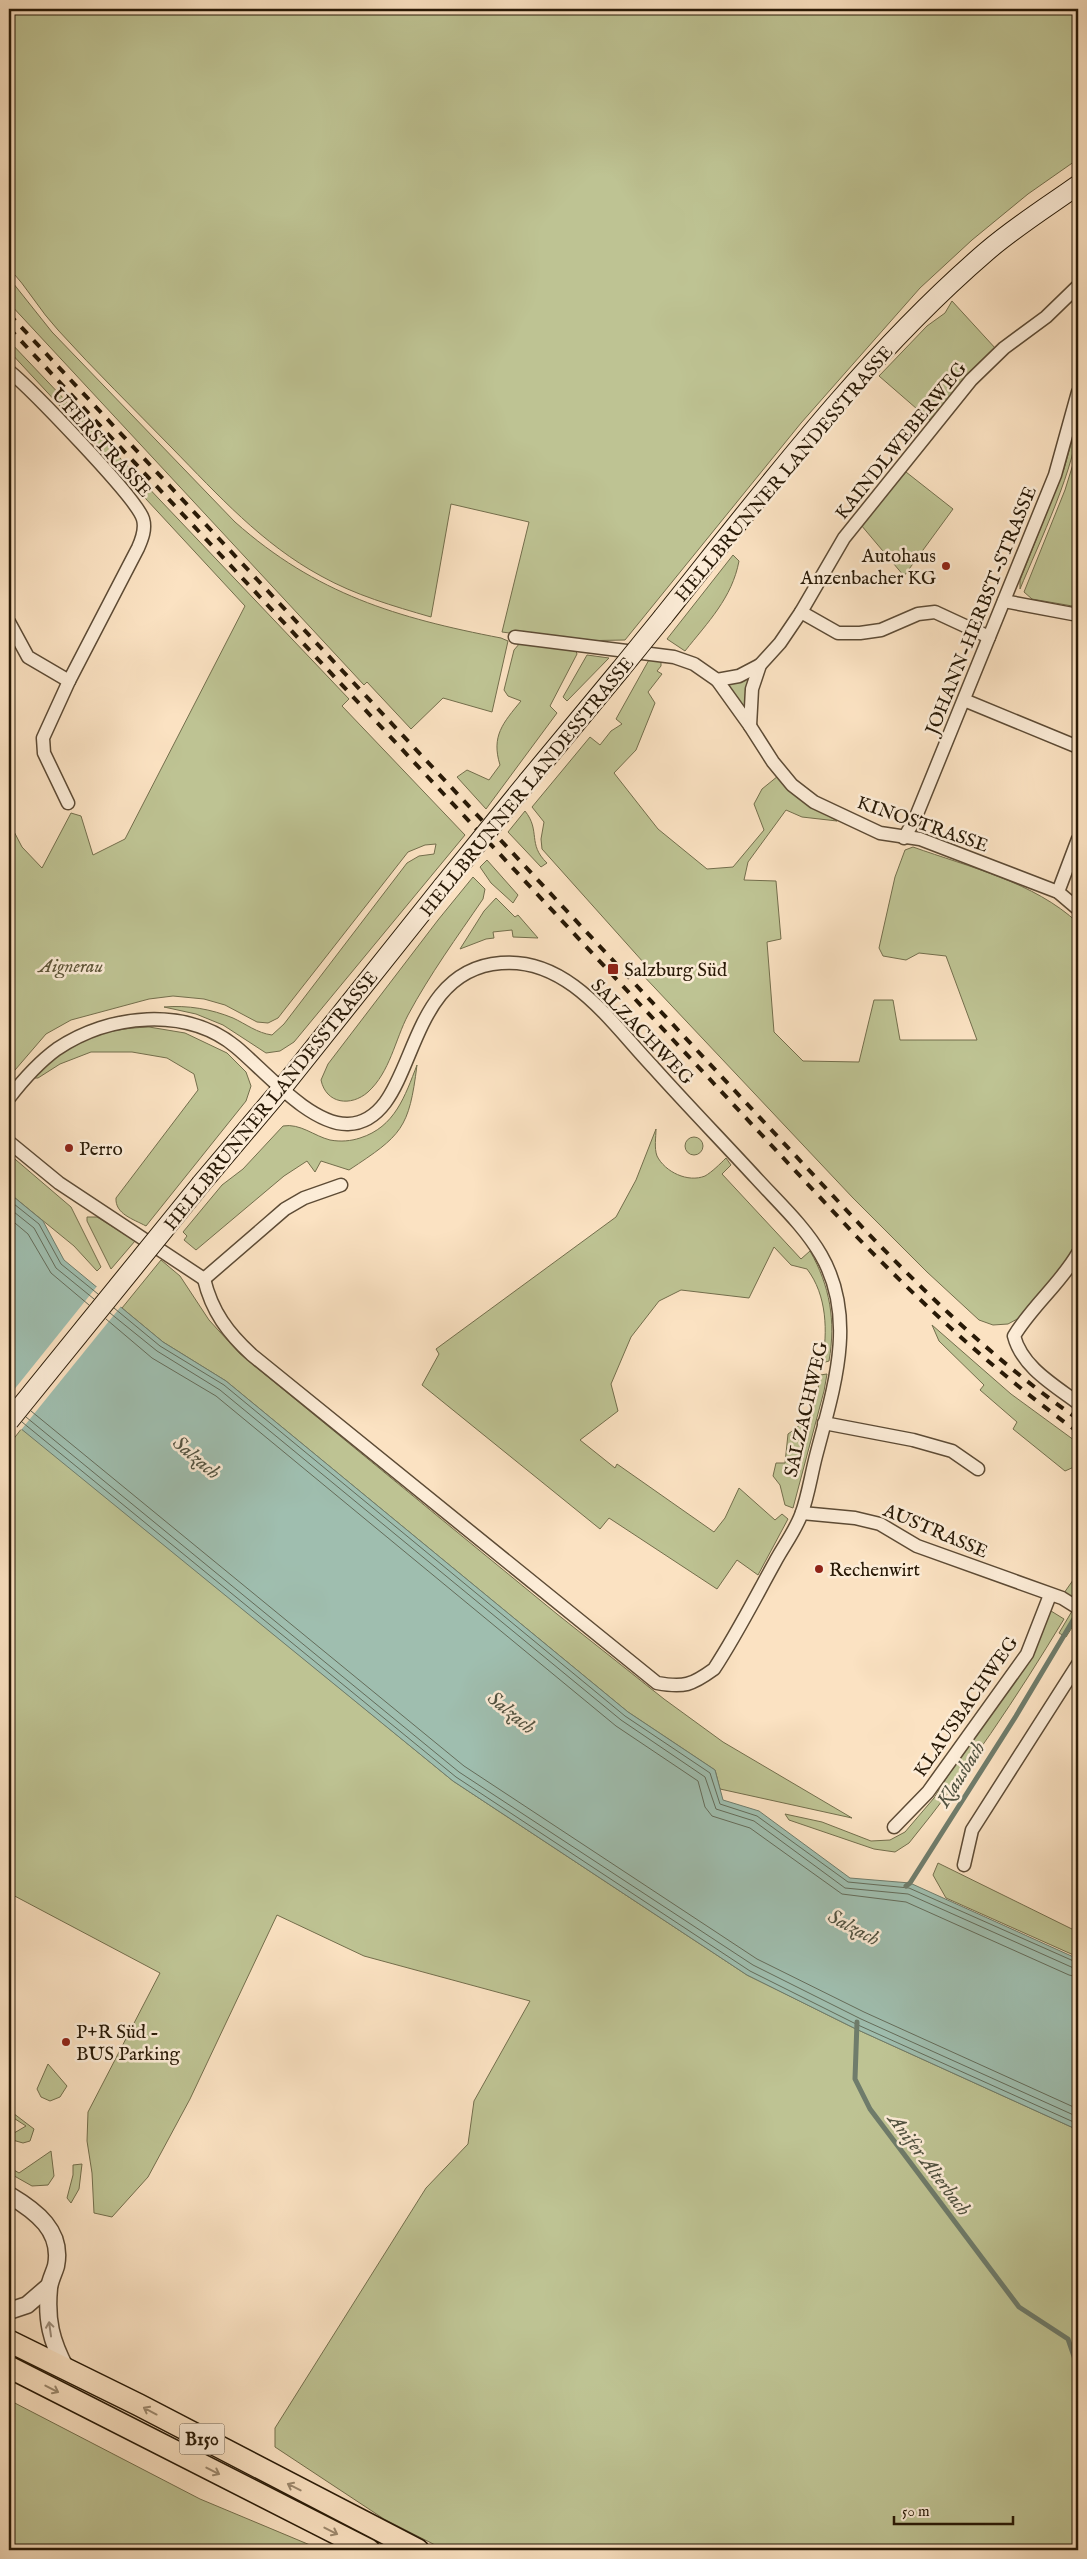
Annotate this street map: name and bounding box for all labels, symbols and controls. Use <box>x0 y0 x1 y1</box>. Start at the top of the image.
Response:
street label: HELLBRUNNER LANDESSTRASSE <box>670 341 899 607</box>
street label: KAINDLWEBERWEG <box>830 357 973 525</box>
street label: UFERSTRASSE <box>45 384 156 503</box>
street label: JOHANN-HERBST-STRASSE <box>920 483 1043 740</box>
place label: Autohaus Anzenbacher KG <box>800 545 936 591</box>
marker: Autohaus Anzenbacher KG <box>940 560 952 572</box>
street label: HELLBRUNNER LANDESSTRASSE <box>415 652 640 922</box>
street label: KINOSTRASSE <box>854 791 991 859</box>
park label: Aignerau <box>37 955 103 979</box>
place label: Salzburg Süd <box>624 959 728 983</box>
marker: Salzburg Süd <box>606 962 620 976</box>
street label: HELLBRUNNER LANDESSTRASSE <box>159 966 384 1236</box>
street label: SALZACHWEG <box>585 974 698 1090</box>
place label: Perro <box>79 1138 123 1162</box>
marker: Perro <box>63 1142 75 1154</box>
street label: SALZACHWEG <box>780 1339 834 1480</box>
water label: Salzach <box>167 1431 226 1486</box>
street label: AUSTRASSE <box>878 1499 991 1565</box>
place label: Rechenwirt <box>829 1559 920 1583</box>
marker: Rechenwirt <box>813 1563 825 1575</box>
street label: KLAUSBACHWEG <box>909 1632 1024 1782</box>
water label: Salzach <box>482 1686 541 1740</box>
water label: Klausbach <box>931 1737 991 1813</box>
water label: Salzach <box>823 1904 884 1952</box>
place label: P+R Süd - BUS Parking <box>76 2021 180 2067</box>
marker: P+R Süd - BUS Parking <box>60 2036 72 2048</box>
water label: Anifer Alterbach <box>881 2107 976 2222</box>
one-way arrow <box>45 2322 55 2338</box>
one-way arrow <box>44 2385 59 2394</box>
one-way arrow <box>144 2406 158 2416</box>
road number: B150 <box>180 2424 224 2454</box>
one-way arrow <box>205 2466 220 2476</box>
one-way arrow <box>287 2482 302 2491</box>
scale bar <box>894 2494 1013 2526</box>
text: 50 m <box>902 2502 930 2521</box>
one-way arrow <box>323 2526 338 2536</box>

